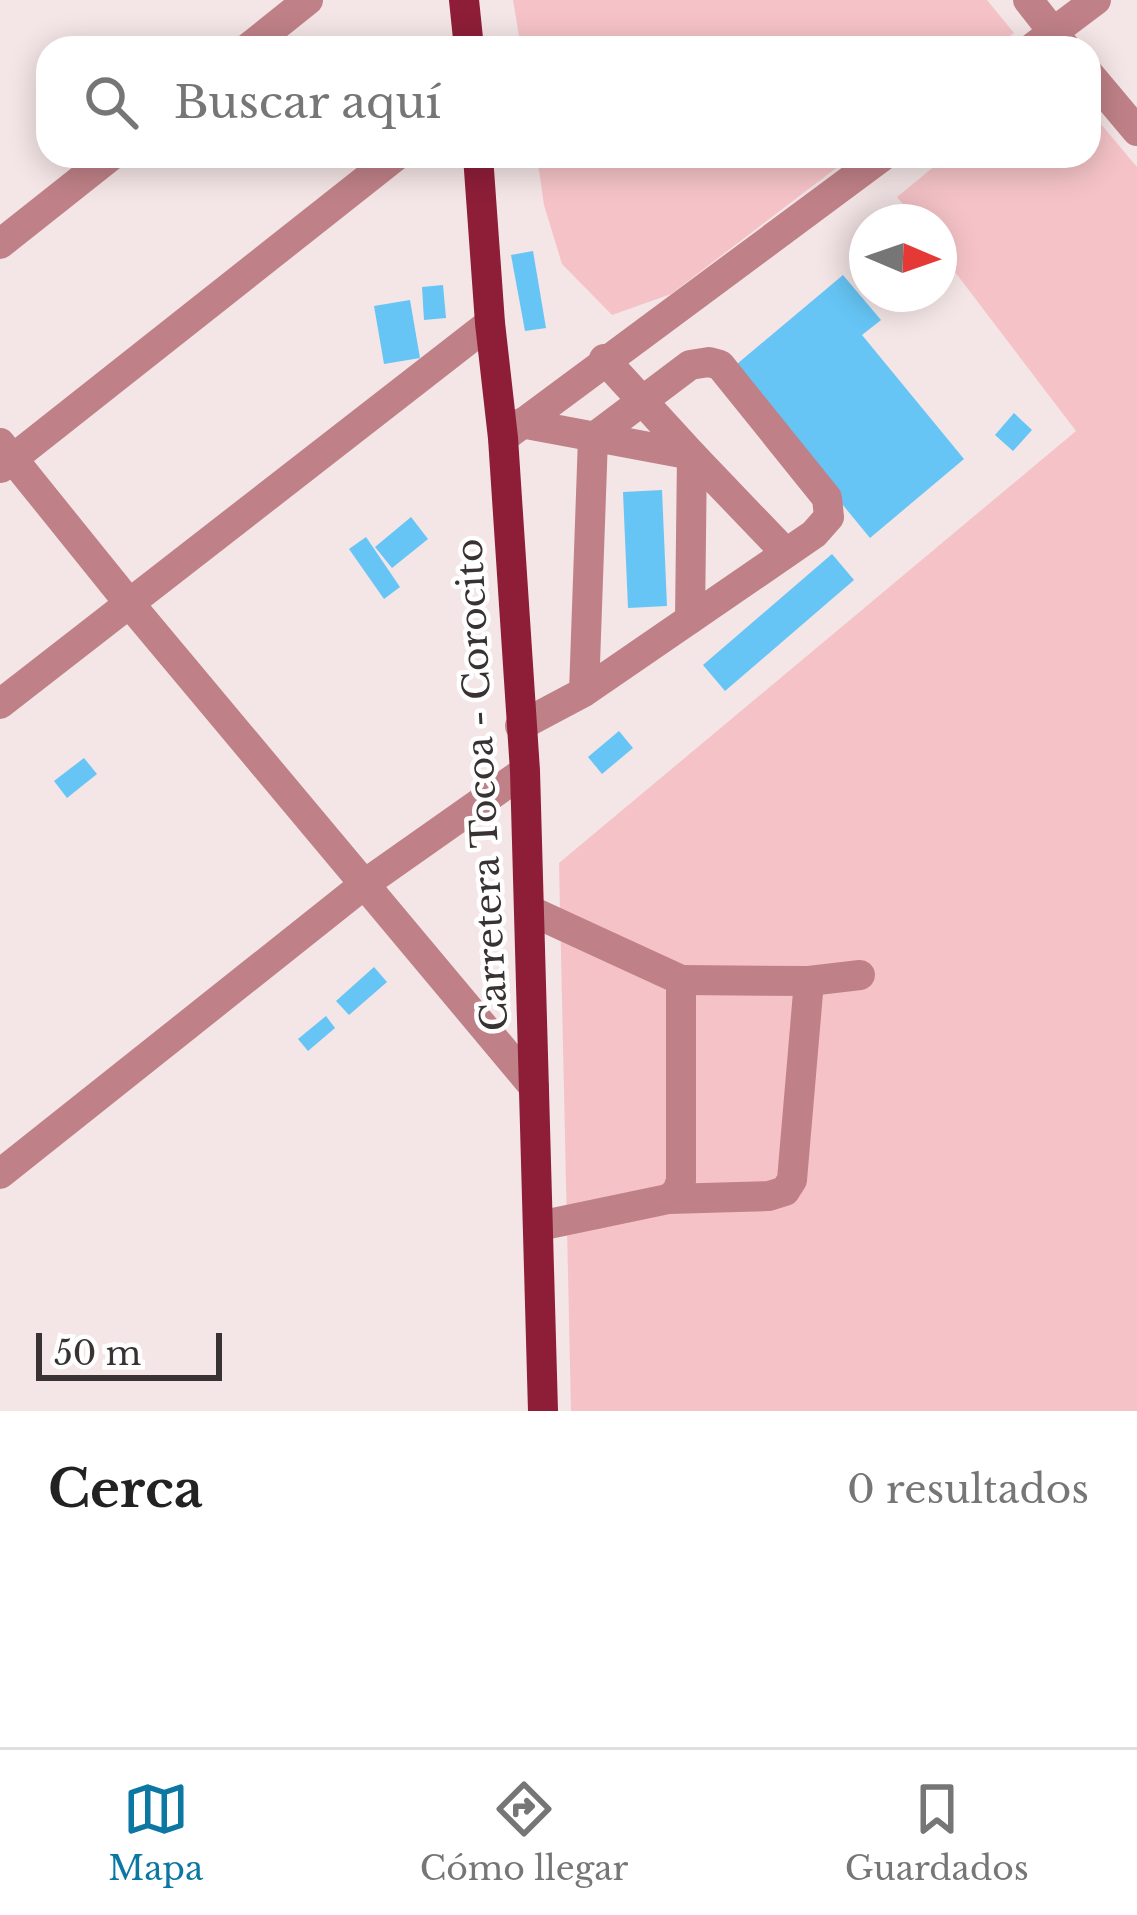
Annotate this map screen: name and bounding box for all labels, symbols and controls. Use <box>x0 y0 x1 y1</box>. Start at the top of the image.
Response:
search box <box>36 36 1101 168</box>
icon: search <box>78 69 144 135</box>
text: Buscar aquí <box>174 74 441 130</box>
north arrow <box>849 204 957 312</box>
street label: Carretera Tocoa - Corocito <box>447 538 517 1032</box>
scale bar <box>36 1327 222 1380</box>
text: 50 m <box>54 1333 141 1374</box>
text: Cerca <box>48 1458 203 1521</box>
text: 0 resultados <box>847 1465 1089 1514</box>
tab: Mapa <box>108 1776 203 1889</box>
tab: Cómo llegar <box>420 1776 628 1889</box>
tab: Guardados <box>845 1776 1029 1889</box>

